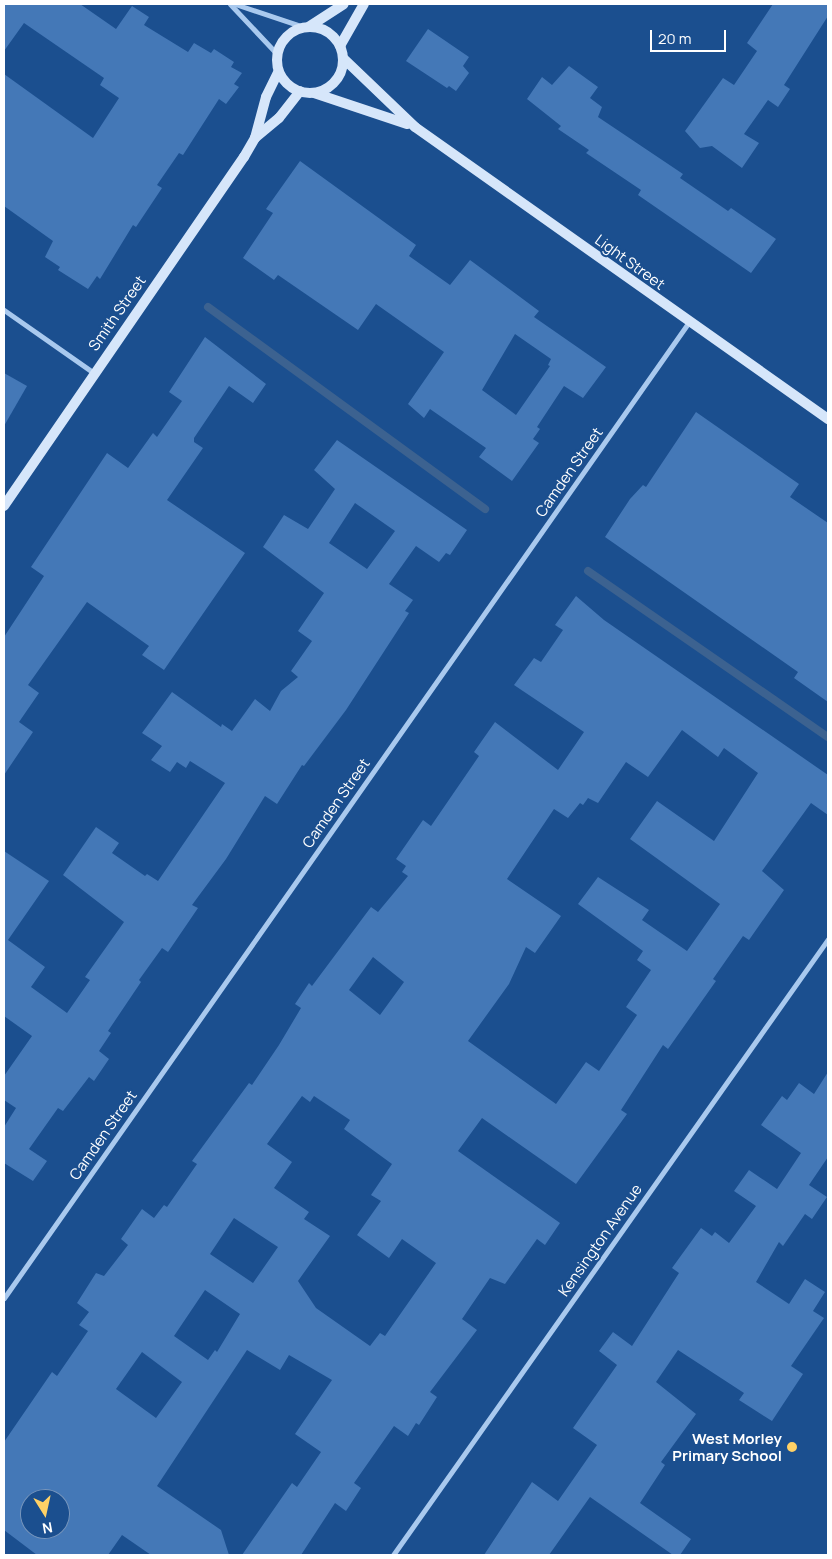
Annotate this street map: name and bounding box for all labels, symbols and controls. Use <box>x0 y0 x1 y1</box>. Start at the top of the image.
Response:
scale bar <box>652 20 728 52</box>
text: 20 m <box>658 28 691 49</box>
street label: Light Street <box>592 231 668 293</box>
street label: Smith Street <box>85 272 149 354</box>
street label: Camden Street <box>531 424 607 520</box>
street label: Camden Street <box>298 755 374 851</box>
street label: Camden Street <box>65 1087 141 1183</box>
street label: Kensington Avenue <box>555 1180 645 1300</box>
place label: West Morley Primary School <box>672 1429 782 1464</box>
marker: West Morley Primary School <box>786 1441 798 1453</box>
north arrow <box>20 1489 70 1539</box>
text: N <box>41 1518 54 1539</box>

